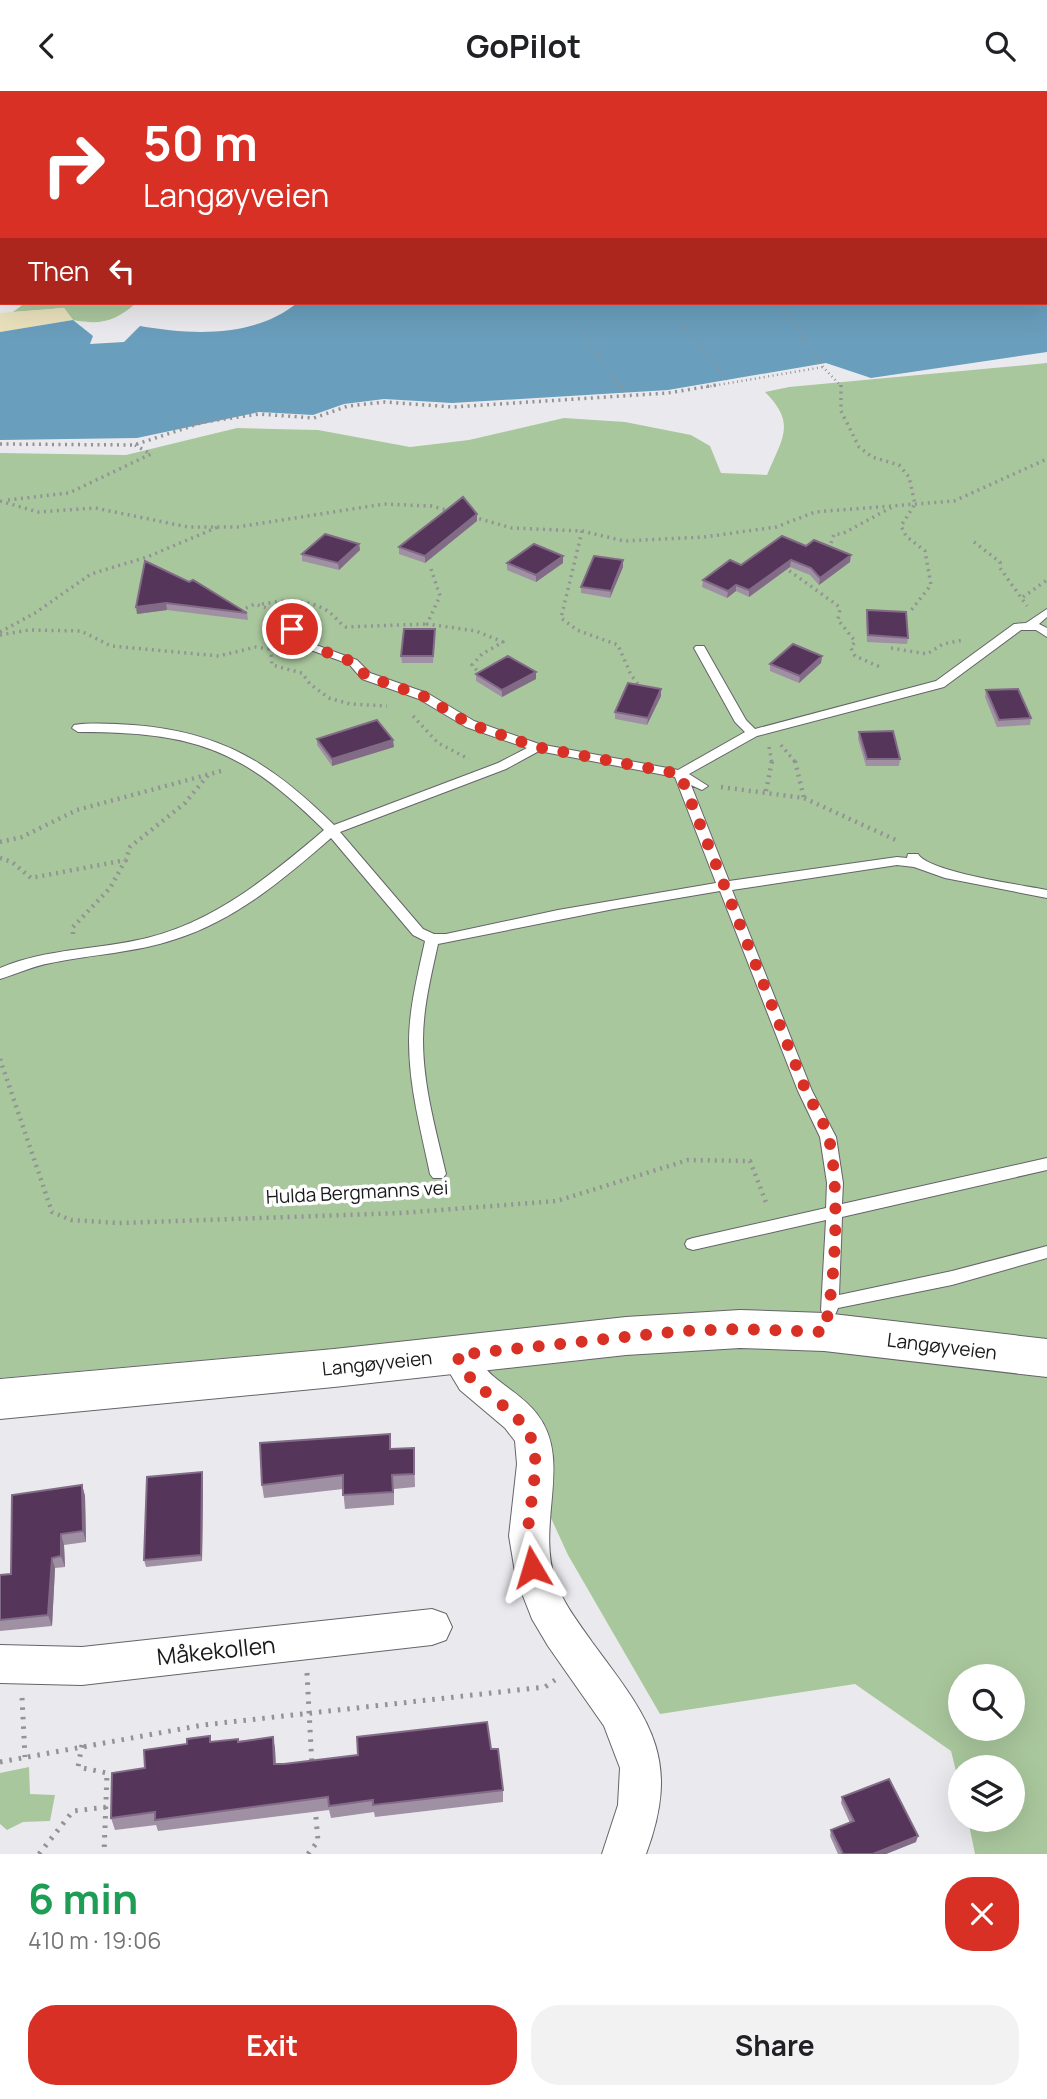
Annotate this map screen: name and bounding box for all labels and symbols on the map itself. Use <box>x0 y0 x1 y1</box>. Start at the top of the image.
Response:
pin <box>262 599 322 659</box>
street label: Hulda Bergmanns vei <box>265 1174 449 1210</box>
street label: Langøyveien <box>886 1326 998 1366</box>
street label: Langøyveien <box>321 1344 433 1382</box>
position arrow <box>495 1530 569 1604</box>
street label: Måkekollen <box>155 1628 277 1672</box>

